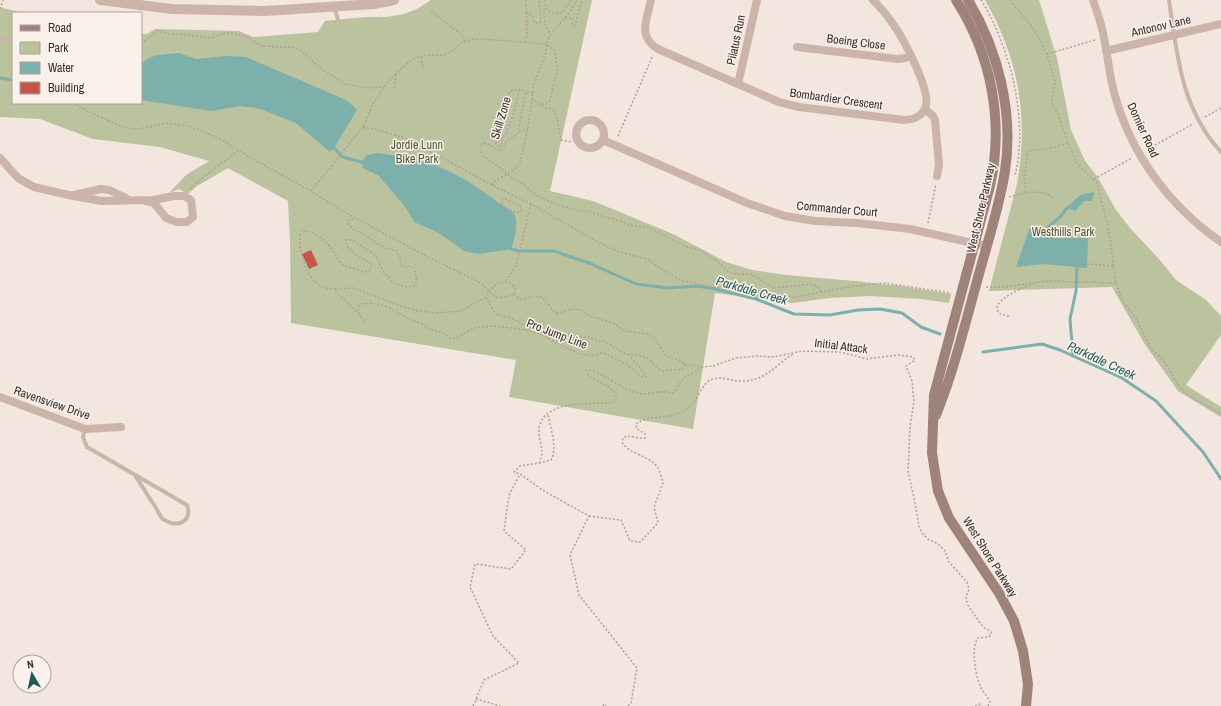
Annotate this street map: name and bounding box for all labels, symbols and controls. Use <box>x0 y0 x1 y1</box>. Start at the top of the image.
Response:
street label: Antonov Lane <box>1129 11 1192 41</box>
legend <box>12 12 142 104</box>
street label: Pilatus Run <box>723 13 749 67</box>
text: Road <box>48 20 72 36</box>
street label: Boeing Close <box>826 30 886 54</box>
text: Park <box>48 40 68 56</box>
text: Water <box>48 60 75 76</box>
text: Building <box>48 80 85 96</box>
street label: Bombardier Crescent <box>789 85 884 113</box>
street label: Skill Zone <box>487 95 515 141</box>
street label: Dornier Road <box>1123 100 1163 160</box>
park label: Jordie Lunn Bike Park <box>391 137 443 167</box>
street label: West Shore Parkway <box>963 161 999 254</box>
street label: Commander Court <box>796 198 878 221</box>
park label: Westhills Park <box>1032 224 1094 240</box>
water label: Parkdale Creek <box>714 272 790 309</box>
street label: Pro Jump Line <box>524 315 590 353</box>
street label: Initial Attack <box>813 335 869 357</box>
water label: Parkdale Creek <box>1065 337 1139 384</box>
street label: Ravensview Drive <box>12 382 92 424</box>
street label: West Shore Parkway <box>959 514 1021 600</box>
north arrow <box>12 654 52 694</box>
text: N <box>26 657 35 672</box>

